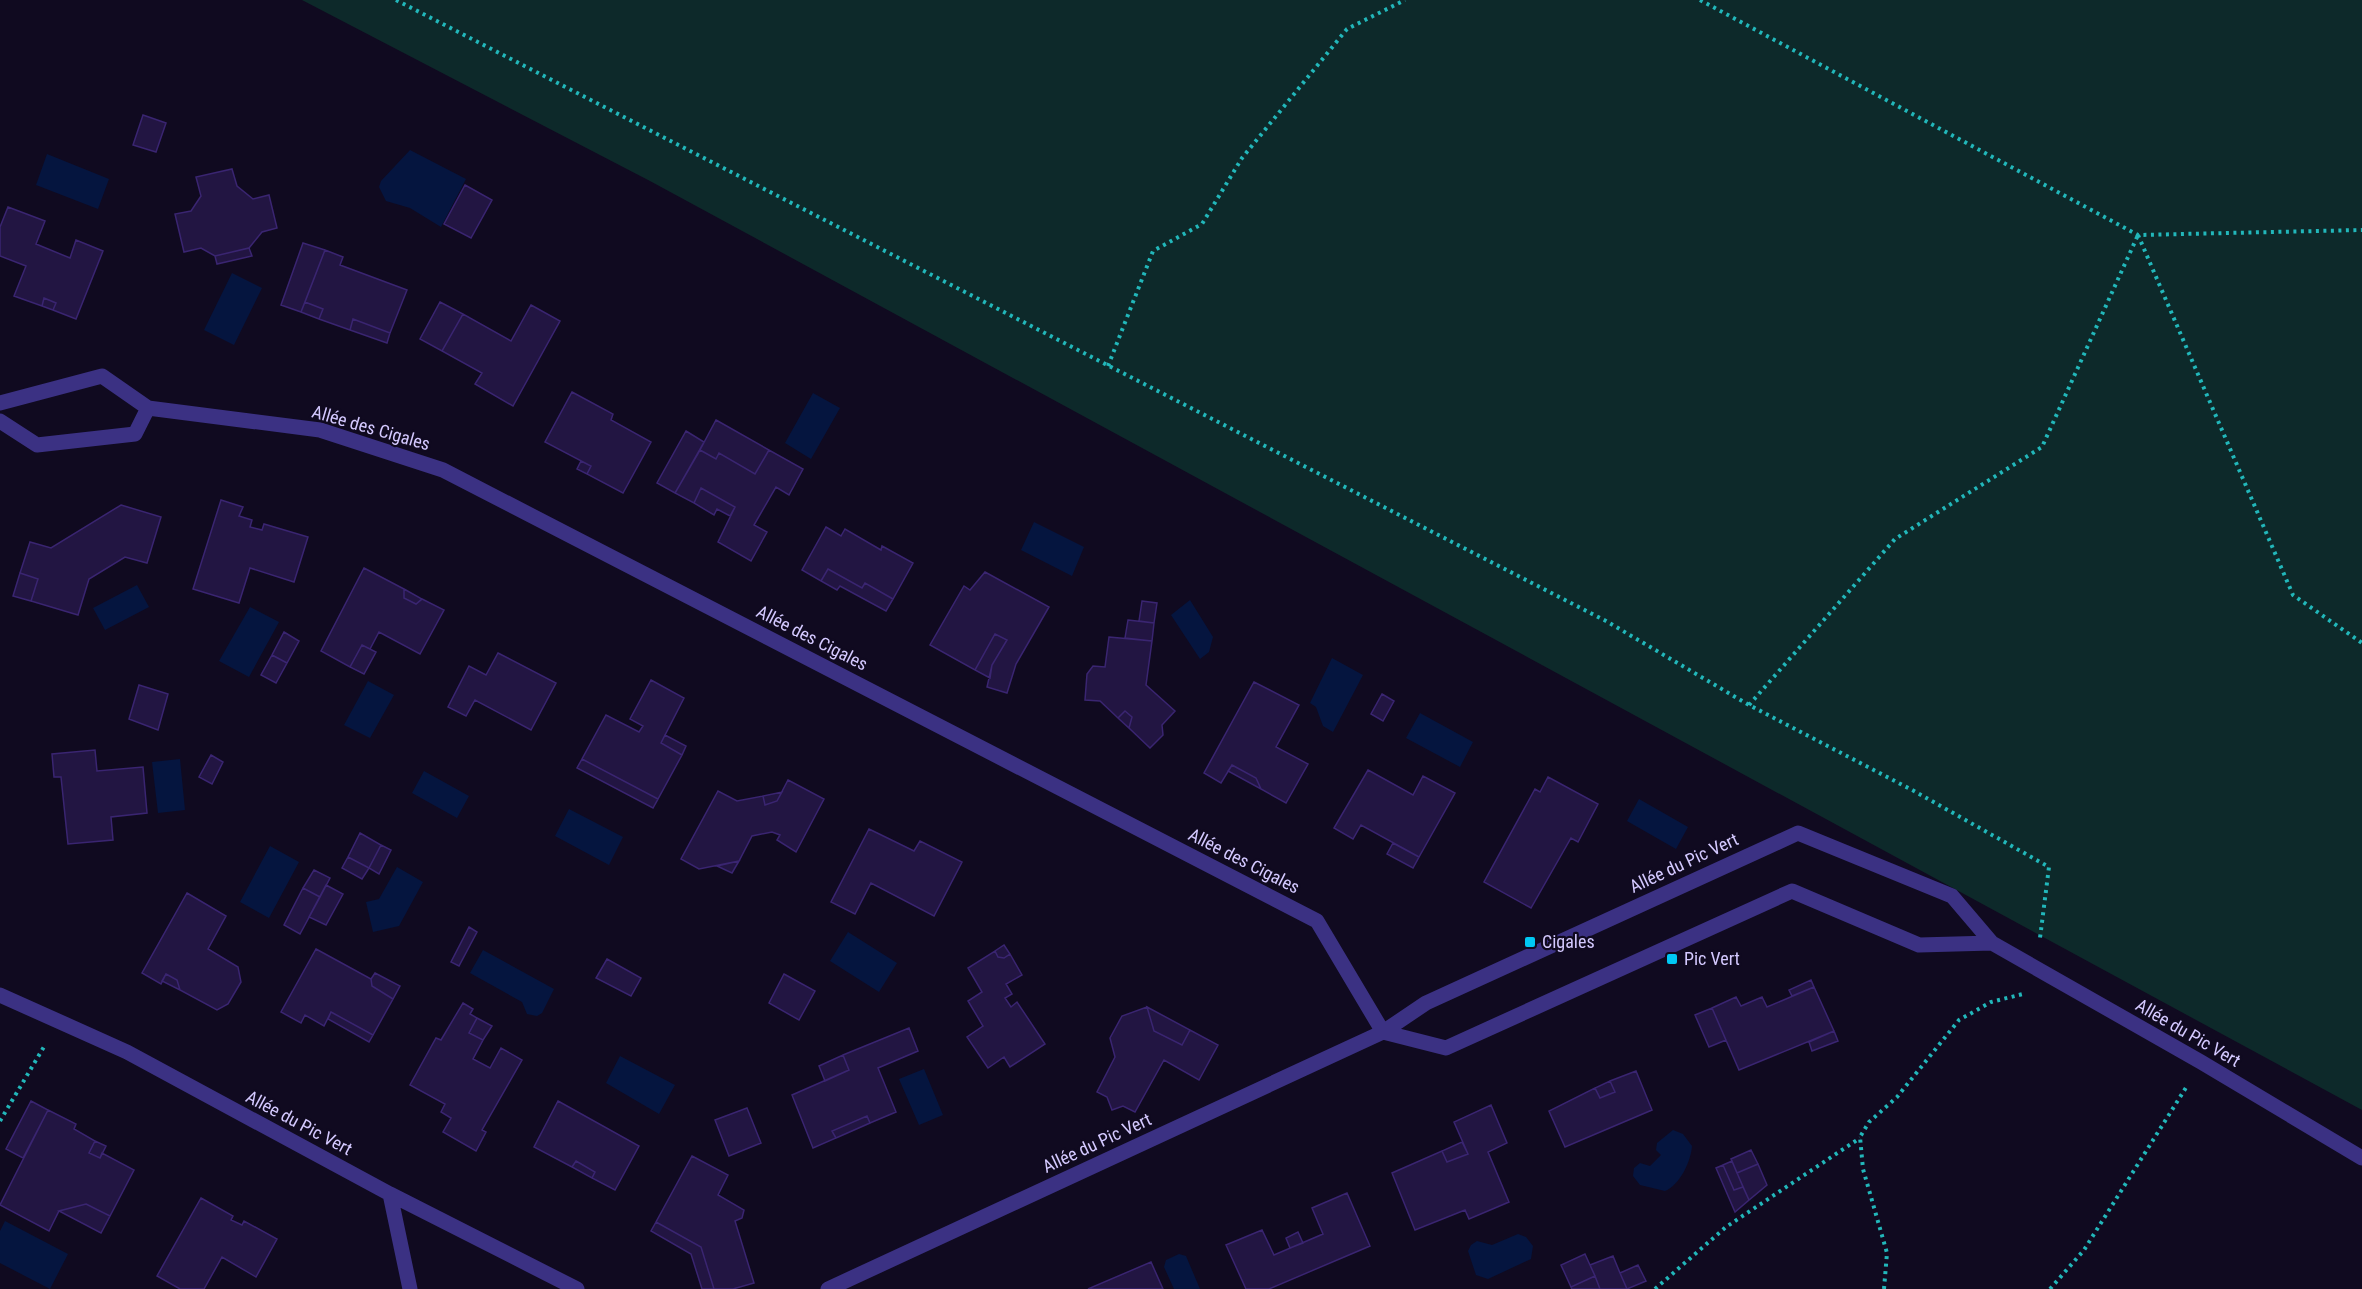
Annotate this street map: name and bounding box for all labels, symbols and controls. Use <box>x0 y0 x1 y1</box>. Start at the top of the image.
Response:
street label: Allée des Cigales <box>310 401 433 454</box>
street label: Allée des Cigales <box>753 601 871 675</box>
street label: Allée des Cigales <box>1185 824 1303 898</box>
street label: Allée du Pic Vert <box>1626 828 1741 897</box>
place label: Cigales <box>1542 931 1595 952</box>
marker: Cigales <box>1523 935 1537 949</box>
place label: Pic Vert <box>1684 948 1740 969</box>
marker: Pic Vert <box>1665 952 1679 966</box>
street label: Allée du Pic Vert <box>2132 994 2244 1071</box>
street label: Allée du Pic Vert <box>242 1086 356 1159</box>
street label: Allée du Pic Vert <box>1039 1108 1154 1177</box>

